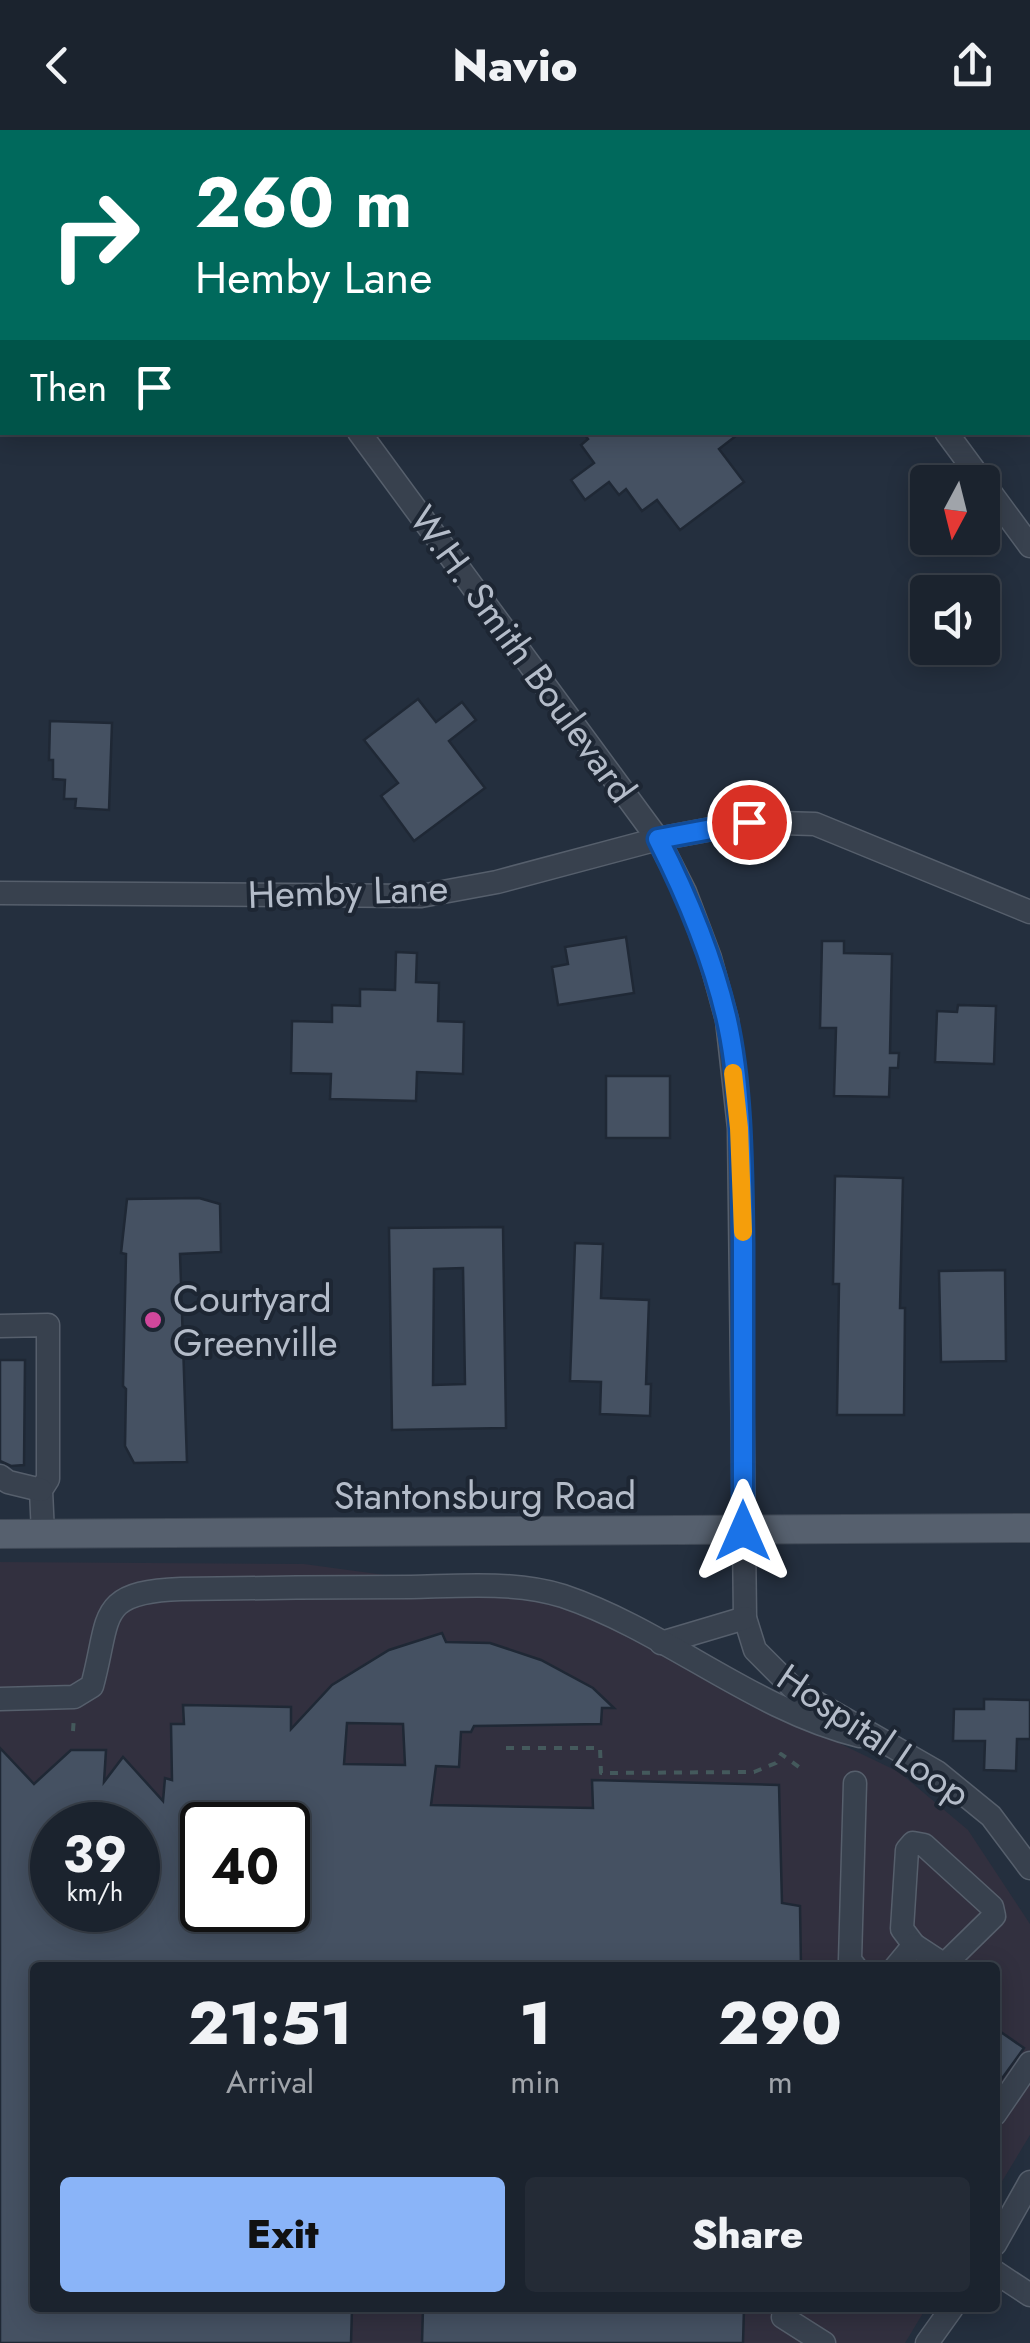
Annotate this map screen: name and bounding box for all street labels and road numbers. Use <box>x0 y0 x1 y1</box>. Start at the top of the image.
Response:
street label: W.H. Smith Boulevard <box>396 494 650 814</box>
street label: Hemby Lane <box>247 860 449 922</box>
street label: Stantonsburg Road <box>334 1468 636 1523</box>
street label: Hospital Loop <box>766 1650 982 1820</box>

